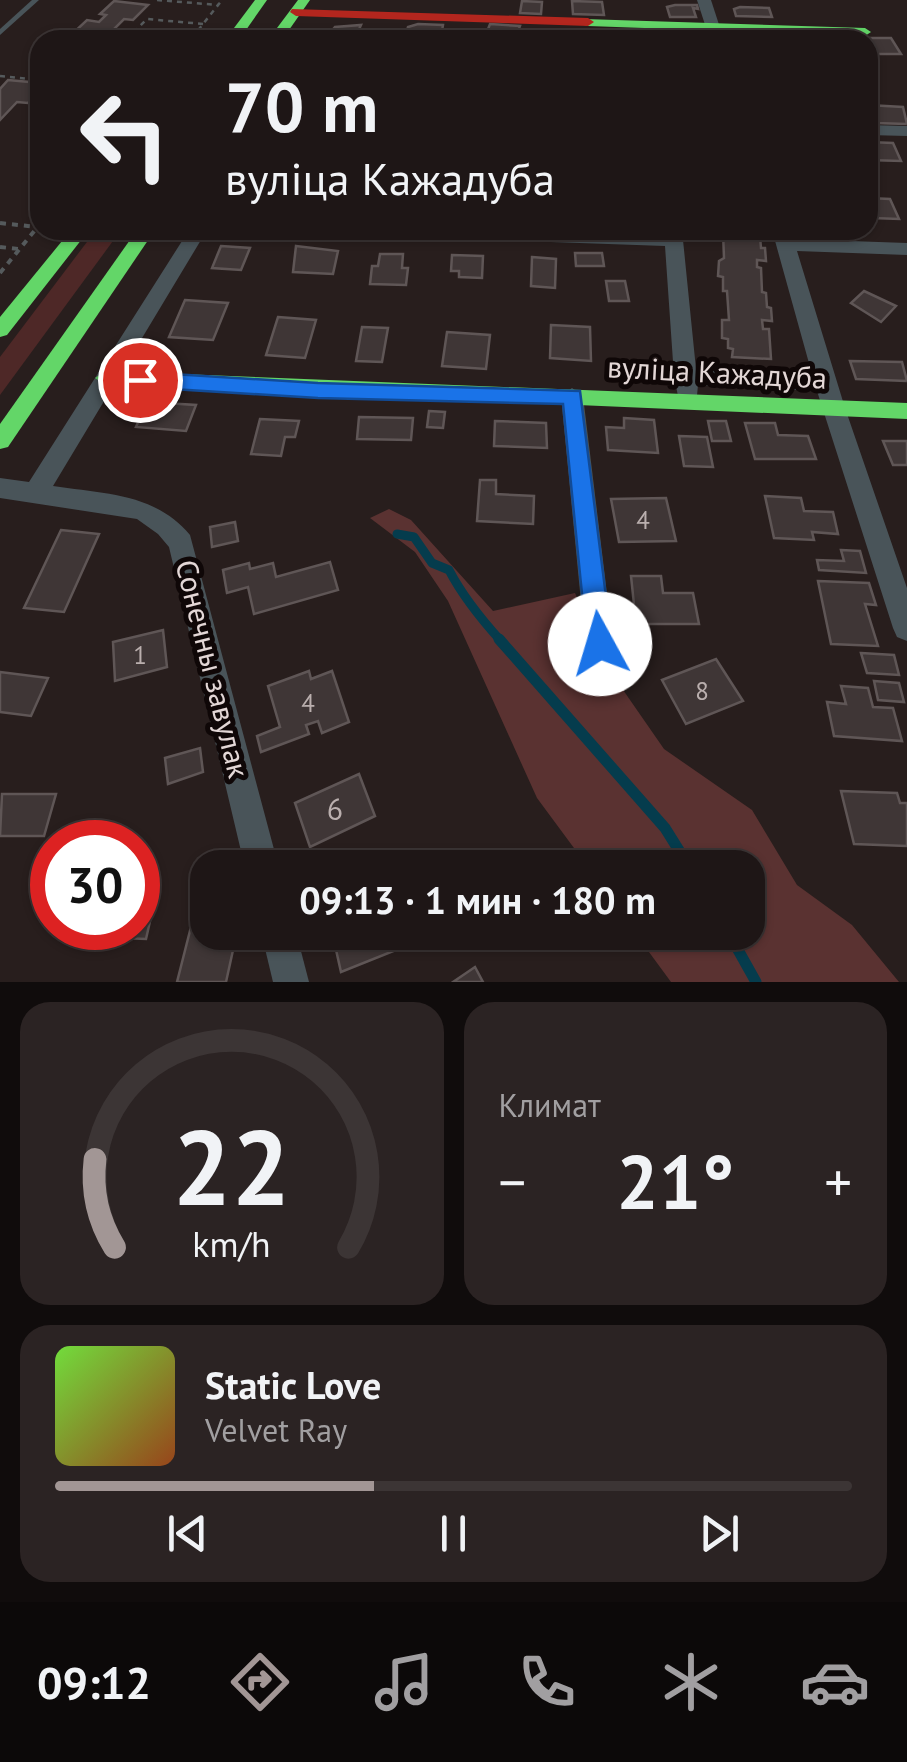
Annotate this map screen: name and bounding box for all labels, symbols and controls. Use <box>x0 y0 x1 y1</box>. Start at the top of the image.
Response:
text: 70 m <box>225 61 378 151</box>
icon: left <box>60 70 190 200</box>
text: вуліца Кажадуба <box>225 149 555 207</box>
pin <box>98 338 183 423</box>
street label: вуліца Кажадуба <box>606 346 828 397</box>
icon: arrive <box>113 353 168 408</box>
house number: 4 <box>636 504 650 536</box>
street label: Сонечны завулак <box>168 556 260 782</box>
position arrow <box>548 592 652 696</box>
house number: 1 <box>133 639 147 671</box>
house number: 8 <box>695 675 709 707</box>
house number: 4 <box>301 687 315 719</box>
house number: 6 <box>327 789 343 828</box>
speed limit sign: 30 <box>30 820 160 950</box>
text: 09:13 · 1 мин · 180 m <box>299 875 656 924</box>
text: Климат <box>499 1084 601 1126</box>
text: 22 <box>173 1099 291 1234</box>
text: 21° <box>616 1133 734 1230</box>
text: − <box>499 1146 526 1217</box>
text: + <box>824 1146 852 1217</box>
text: km/h <box>193 1221 271 1267</box>
text: Static Love <box>205 1360 381 1409</box>
text: Velvet Ray <box>205 1409 347 1451</box>
icon: previous <box>160 1506 215 1561</box>
icon: pause <box>426 1506 481 1561</box>
icon: next <box>692 1506 747 1561</box>
icon: directions <box>225 1647 295 1717</box>
icon: music <box>369 1647 439 1717</box>
icon: phone <box>512 1647 582 1717</box>
icon: climate <box>656 1647 726 1717</box>
icon: car <box>800 1647 870 1717</box>
text: 09:12 <box>37 1653 151 1711</box>

